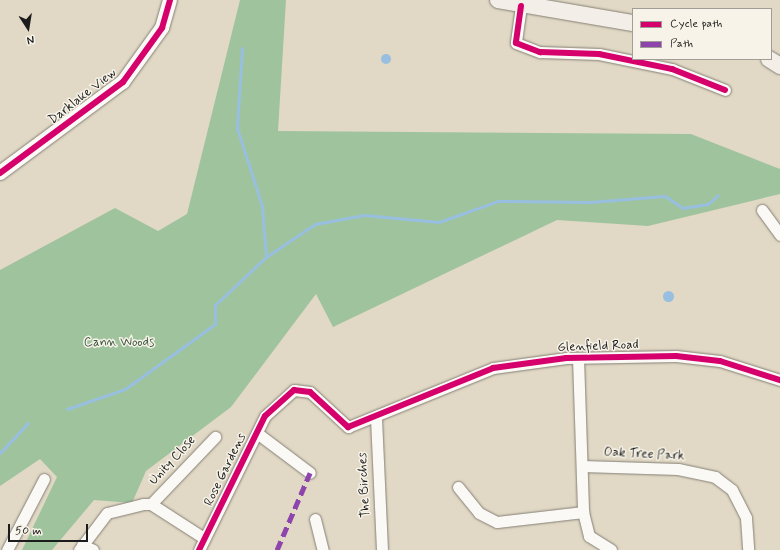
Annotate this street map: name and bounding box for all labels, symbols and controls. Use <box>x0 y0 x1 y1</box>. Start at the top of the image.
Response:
north arrow <box>8 8 48 48</box>
legend <box>632 8 772 60</box>
text: Cycle path <box>670 16 722 32</box>
text: N <box>25 32 36 47</box>
text: Path <box>670 36 693 52</box>
street label: Darklake View <box>47 66 119 128</box>
park label: Cann Woods <box>84 335 154 351</box>
street label: Glenfield Road <box>558 338 638 356</box>
street label: Unity Close <box>146 433 200 489</box>
street label: Rose Gardens <box>203 434 249 506</box>
street label: Oak Tree Park <box>605 445 683 465</box>
street label: The Birches <box>356 452 374 518</box>
scale bar <box>10 516 90 542</box>
text: 50 m <box>15 523 42 539</box>

